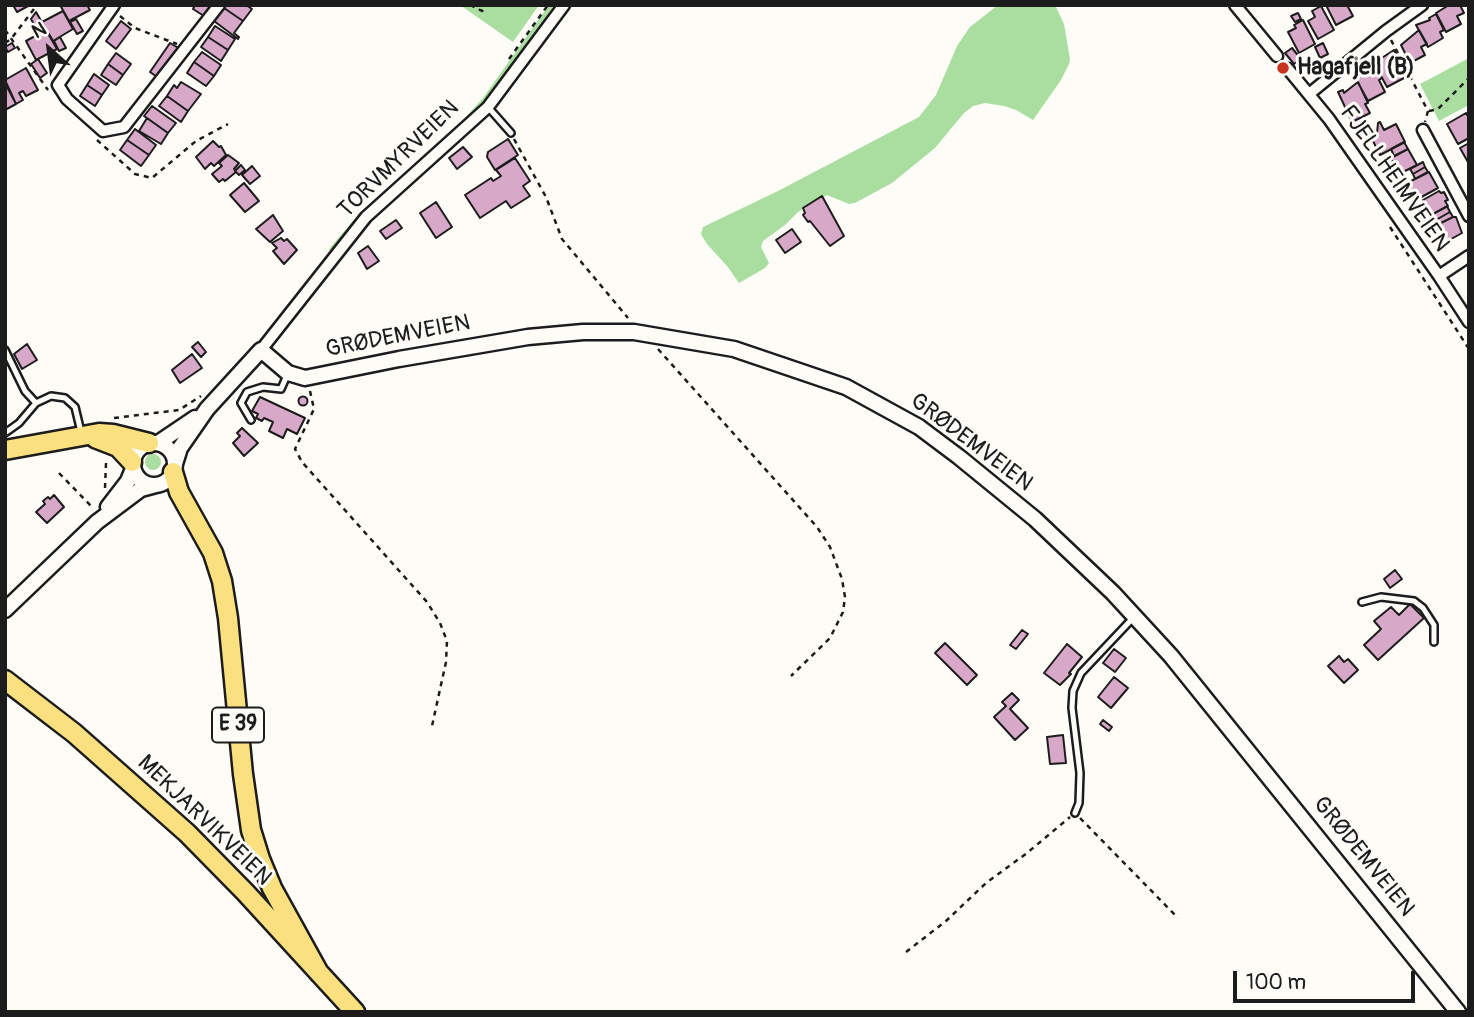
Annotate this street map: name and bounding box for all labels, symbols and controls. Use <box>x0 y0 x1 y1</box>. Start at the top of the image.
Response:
north arrow <box>14 14 84 84</box>
text: N <box>28 17 50 44</box>
place label: Hagafjell (B) <box>1297 54 1415 82</box>
marker: Hagafjell (B) <box>1275 60 1291 76</box>
street label: TORVMYRVEIEN <box>333 95 465 225</box>
street label: FJELLHEIMVEIEN <box>1333 100 1455 258</box>
street label: GRØDEMVEIEN <box>324 309 472 365</box>
street label: GRØDEMVEIEN <box>904 388 1038 498</box>
road number: E 39 <box>212 708 264 742</box>
street label: MEKJARVIKVEIEN <box>131 750 277 892</box>
street label: GRØDEMVEIEN <box>1306 791 1420 923</box>
scale bar <box>1236 958 1418 1002</box>
text: 100 m <box>1246 969 1306 996</box>

